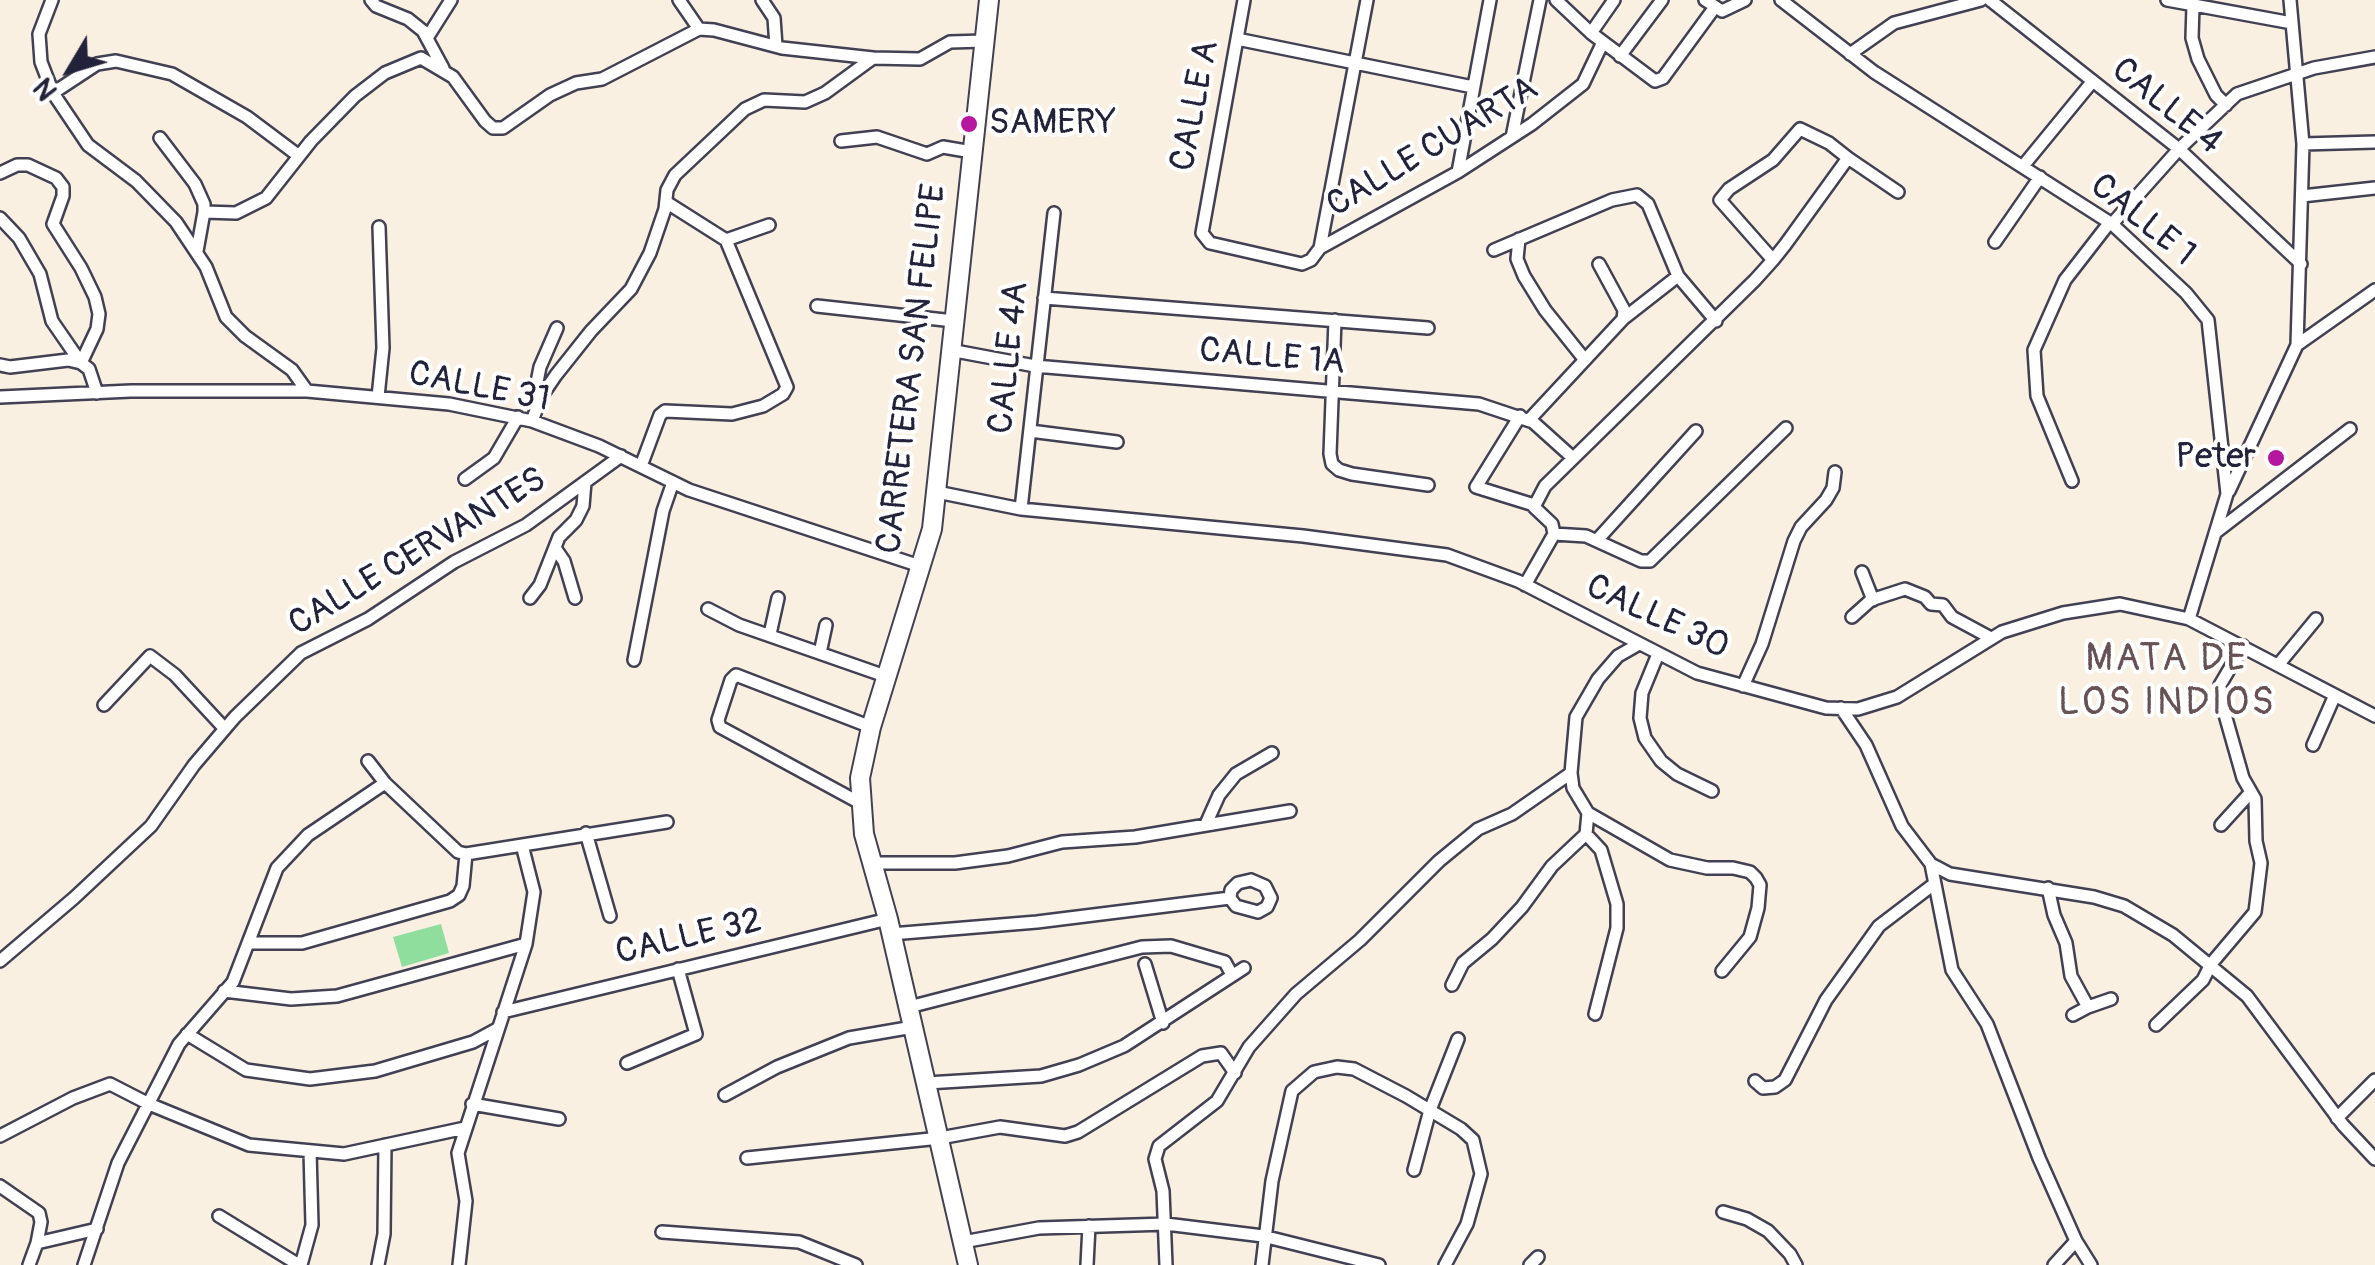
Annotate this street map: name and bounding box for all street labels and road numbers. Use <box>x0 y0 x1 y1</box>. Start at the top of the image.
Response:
street label: CALLE A <box>1163 37 1229 175</box>
street label: CALLE 4 <box>2102 50 2230 164</box>
street label: CALLE CUARTA <box>1320 69 1546 227</box>
street label: CALLE 1 <box>2081 166 2203 276</box>
street label: CARRETERA SAN FELIPE <box>869 182 957 556</box>
street label: CALLE 4A <box>981 280 1039 436</box>
street label: CALLE 1A <box>1197 331 1347 385</box>
street label: CALLE 31 <box>405 354 553 422</box>
street label: CALLE CERVANTES <box>282 460 554 646</box>
street label: CALLE 30 <box>1579 567 1735 669</box>
street label: CALLE 32 <box>612 901 766 975</box>

